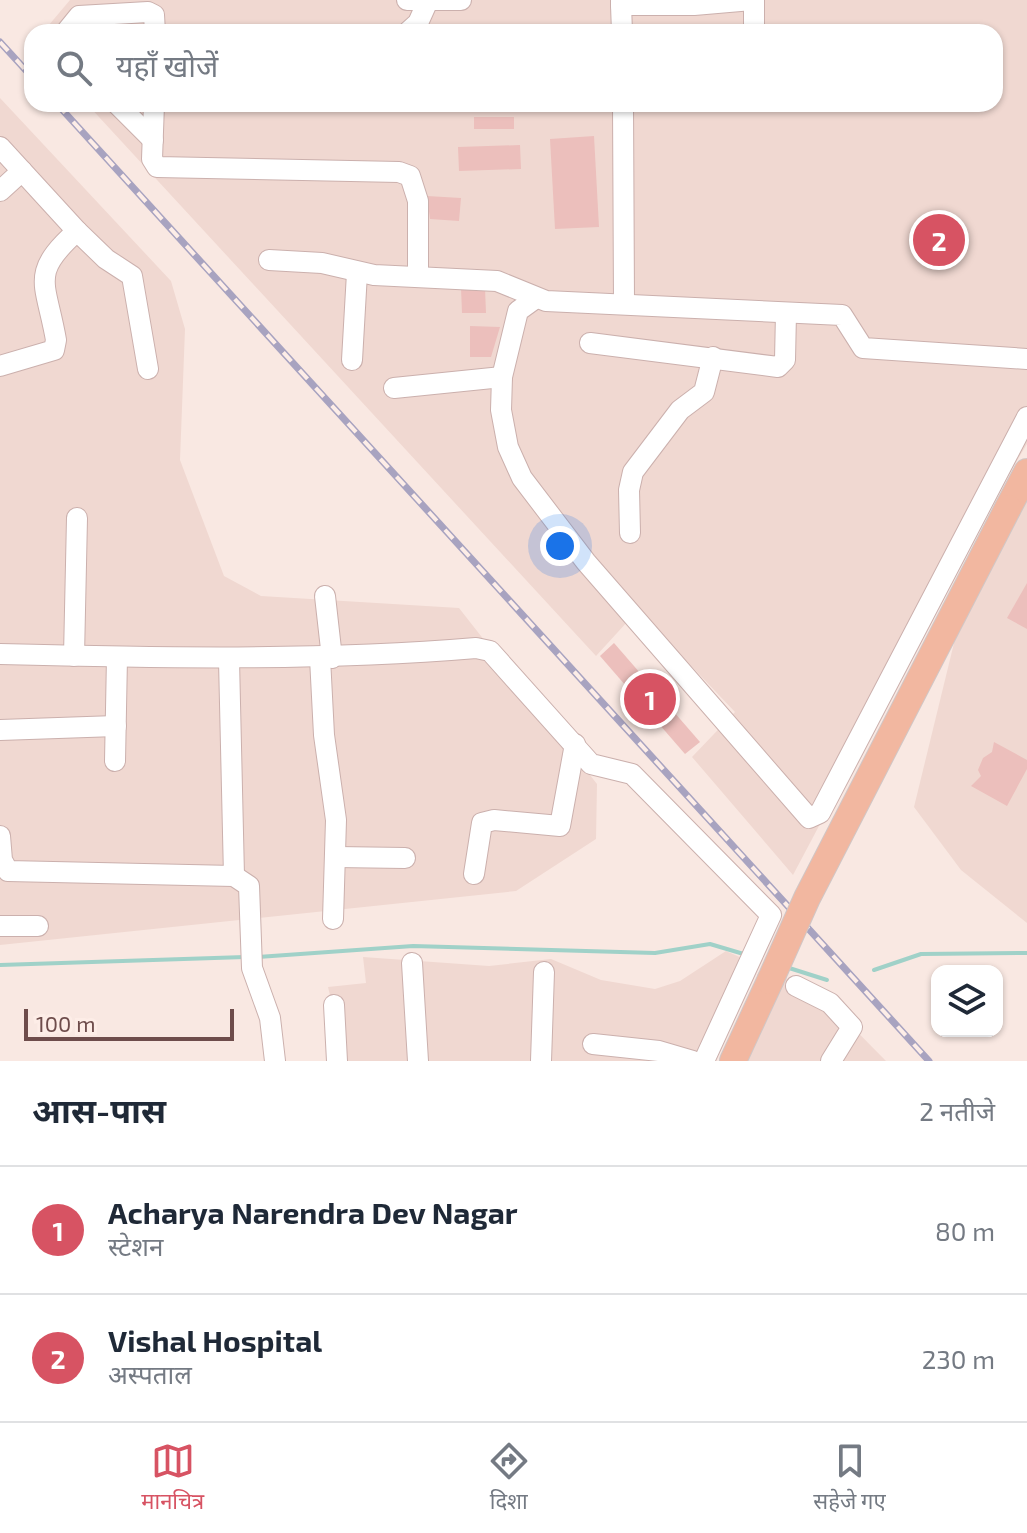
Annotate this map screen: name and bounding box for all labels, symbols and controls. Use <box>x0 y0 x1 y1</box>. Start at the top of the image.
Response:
search box <box>24 24 1003 112</box>
icon: search <box>52 46 96 90</box>
text: यहाँ खोजें <box>116 47 218 83</box>
pin: 2 <box>913 210 965 270</box>
your location <box>540 526 580 566</box>
pin: 1 <box>624 669 676 729</box>
map controls <box>931 965 1003 1037</box>
button: layers <box>931 965 1003 1037</box>
scale bar <box>24 1005 234 1041</box>
text: 100 m <box>36 1010 95 1036</box>
text: आस-पास <box>32 1089 166 1130</box>
text: 2 नतीजे <box>919 1095 995 1126</box>
text: Acharya Narendra Dev Nagar <box>108 1194 518 1230</box>
text: 1 <box>52 1215 64 1246</box>
text: 80 m <box>935 1215 995 1246</box>
text: स्टेशन <box>108 1230 163 1261</box>
text: Vishal Hospital <box>108 1322 322 1358</box>
text: 2 <box>50 1343 66 1374</box>
text: 230 m <box>922 1343 995 1374</box>
text: अस्पताल <box>108 1358 192 1389</box>
tab: मानचित्र <box>141 1439 204 1518</box>
tab: दिशा <box>487 1439 531 1518</box>
tab: सहेजे गए <box>813 1439 886 1518</box>

